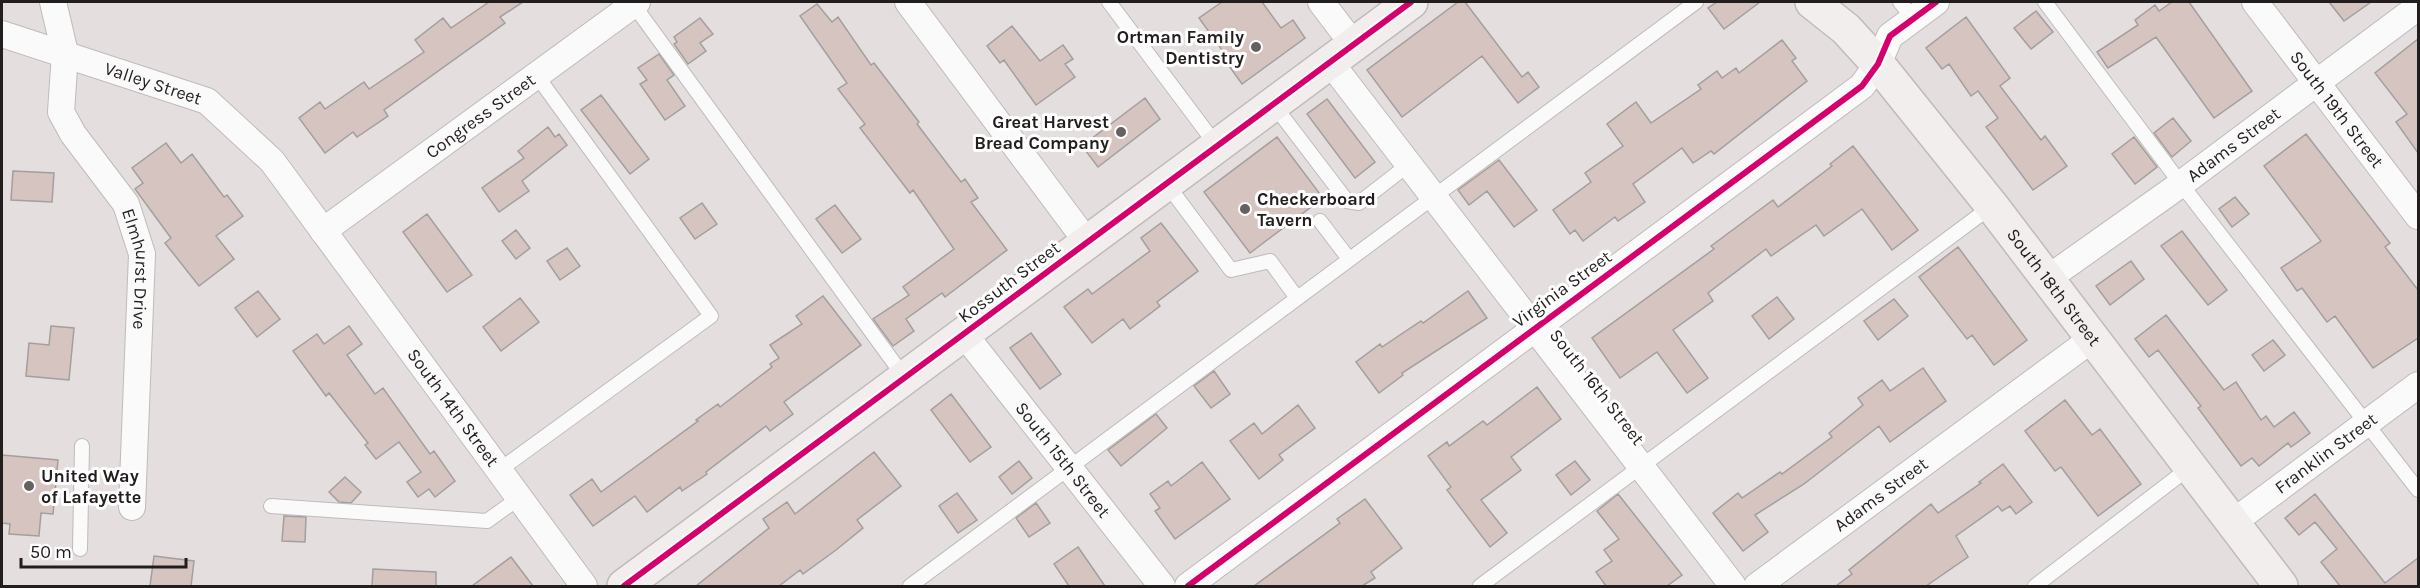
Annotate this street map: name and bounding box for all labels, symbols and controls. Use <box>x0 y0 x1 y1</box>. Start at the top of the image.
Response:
place label: Ortman Family Dentistry <box>1117 26 1244 69</box>
marker: Ortman Family Dentistry <box>1249 40 1263 54</box>
street label: South 19th Street <box>2285 46 2389 172</box>
street label: Valley Street <box>102 57 205 110</box>
street label: Congress Street <box>421 69 540 163</box>
street label: Adams Street <box>2183 103 2285 187</box>
place label: Great Harvest Bread Company <box>974 111 1109 154</box>
marker: Great Harvest Bread Company <box>1114 125 1128 139</box>
place label: Checkerboard Tavern <box>1257 188 1376 231</box>
marker: Checkerboard Tavern <box>1238 202 1252 216</box>
street label: Elmhurst Drive <box>117 206 153 330</box>
street label: South 18th Street <box>2002 224 2106 351</box>
street label: Kossuth Street <box>954 236 1064 327</box>
street label: Virginia Street <box>1508 246 1616 332</box>
street label: South 16th Street <box>1545 325 1649 450</box>
street label: South 14th Street <box>402 344 504 471</box>
street label: South 15th Street <box>1011 398 1115 522</box>
street label: Franklin Street <box>2270 408 2382 498</box>
street label: Adams Street <box>1830 453 1932 536</box>
place label: United Way of Lafayette <box>41 465 141 508</box>
marker: United Way of Lafayette <box>22 479 36 493</box>
scale bar <box>21 531 186 569</box>
text: 50 m <box>30 541 72 563</box>

